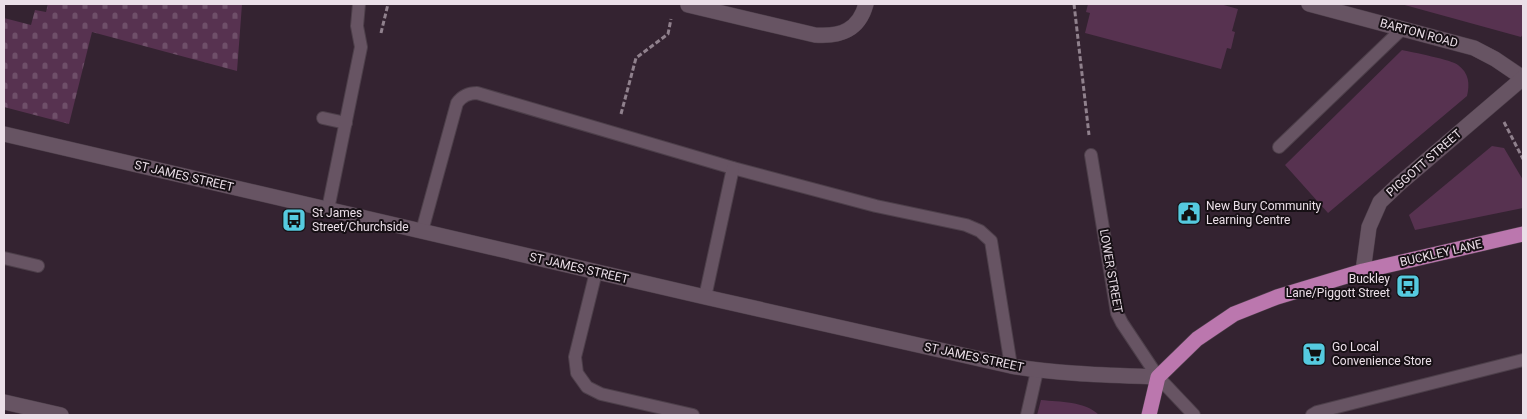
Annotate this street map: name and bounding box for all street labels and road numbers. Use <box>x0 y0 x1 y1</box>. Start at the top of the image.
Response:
street label: BARTON ROAD <box>1378 16 1460 50</box>
street label: PIGGOTT STREET <box>1384 127 1464 199</box>
street label: ST JAMES STREET <box>133 158 235 194</box>
street label: LOWER STREET <box>1097 228 1125 314</box>
street label: BUCKLEY LANE <box>1399 237 1484 269</box>
street label: ST JAMES STREET <box>528 250 630 286</box>
street label: ST JAMES STREET <box>923 340 1025 374</box>

